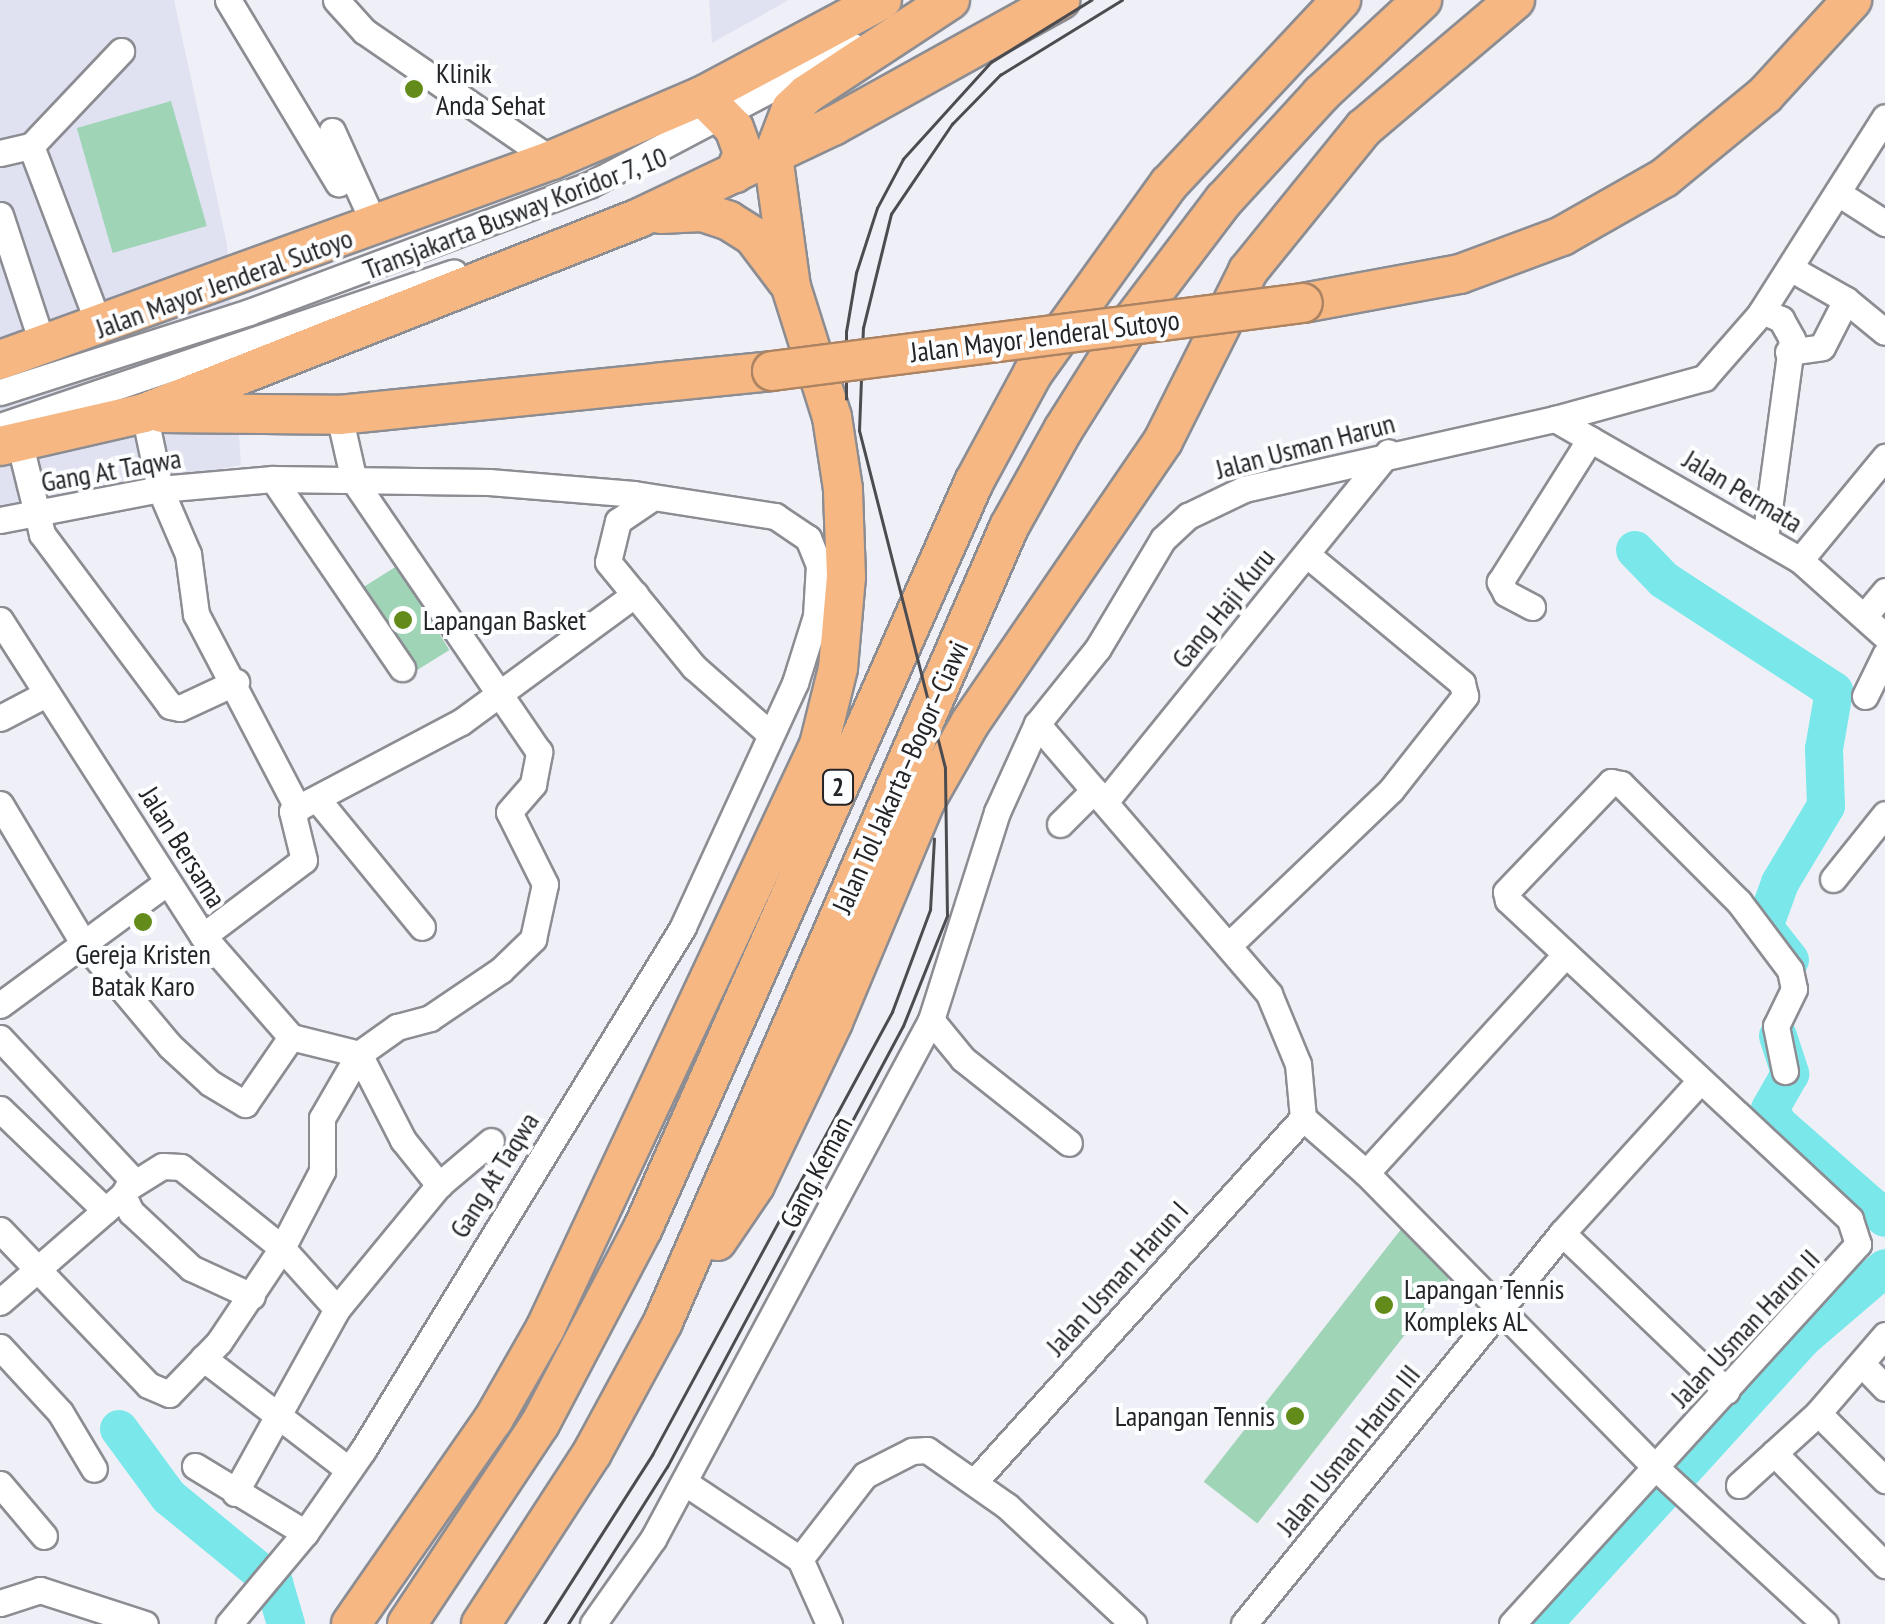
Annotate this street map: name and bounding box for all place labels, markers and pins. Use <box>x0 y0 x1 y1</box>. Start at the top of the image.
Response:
place label: Klinik Anda Sehat <box>436 56 546 122</box>
marker: Klinik Anda Sehat <box>401 76 427 102</box>
place label: Lapangan Basket <box>423 603 586 637</box>
marker: Lapangan Basket <box>392 609 414 631</box>
marker: Gereja Kristen Batak Karo <box>132 911 154 933</box>
place label: Gereja Kristen Batak Karo <box>75 937 211 1003</box>
place label: Lapangan Tennis Kompleks AL <box>1404 1272 1565 1338</box>
marker: Lapangan Tennis Kompleks AL <box>1373 1294 1395 1316</box>
place label: Lapangan Tennis <box>1114 1399 1275 1433</box>
marker: Lapangan Tennis <box>1284 1405 1306 1427</box>

